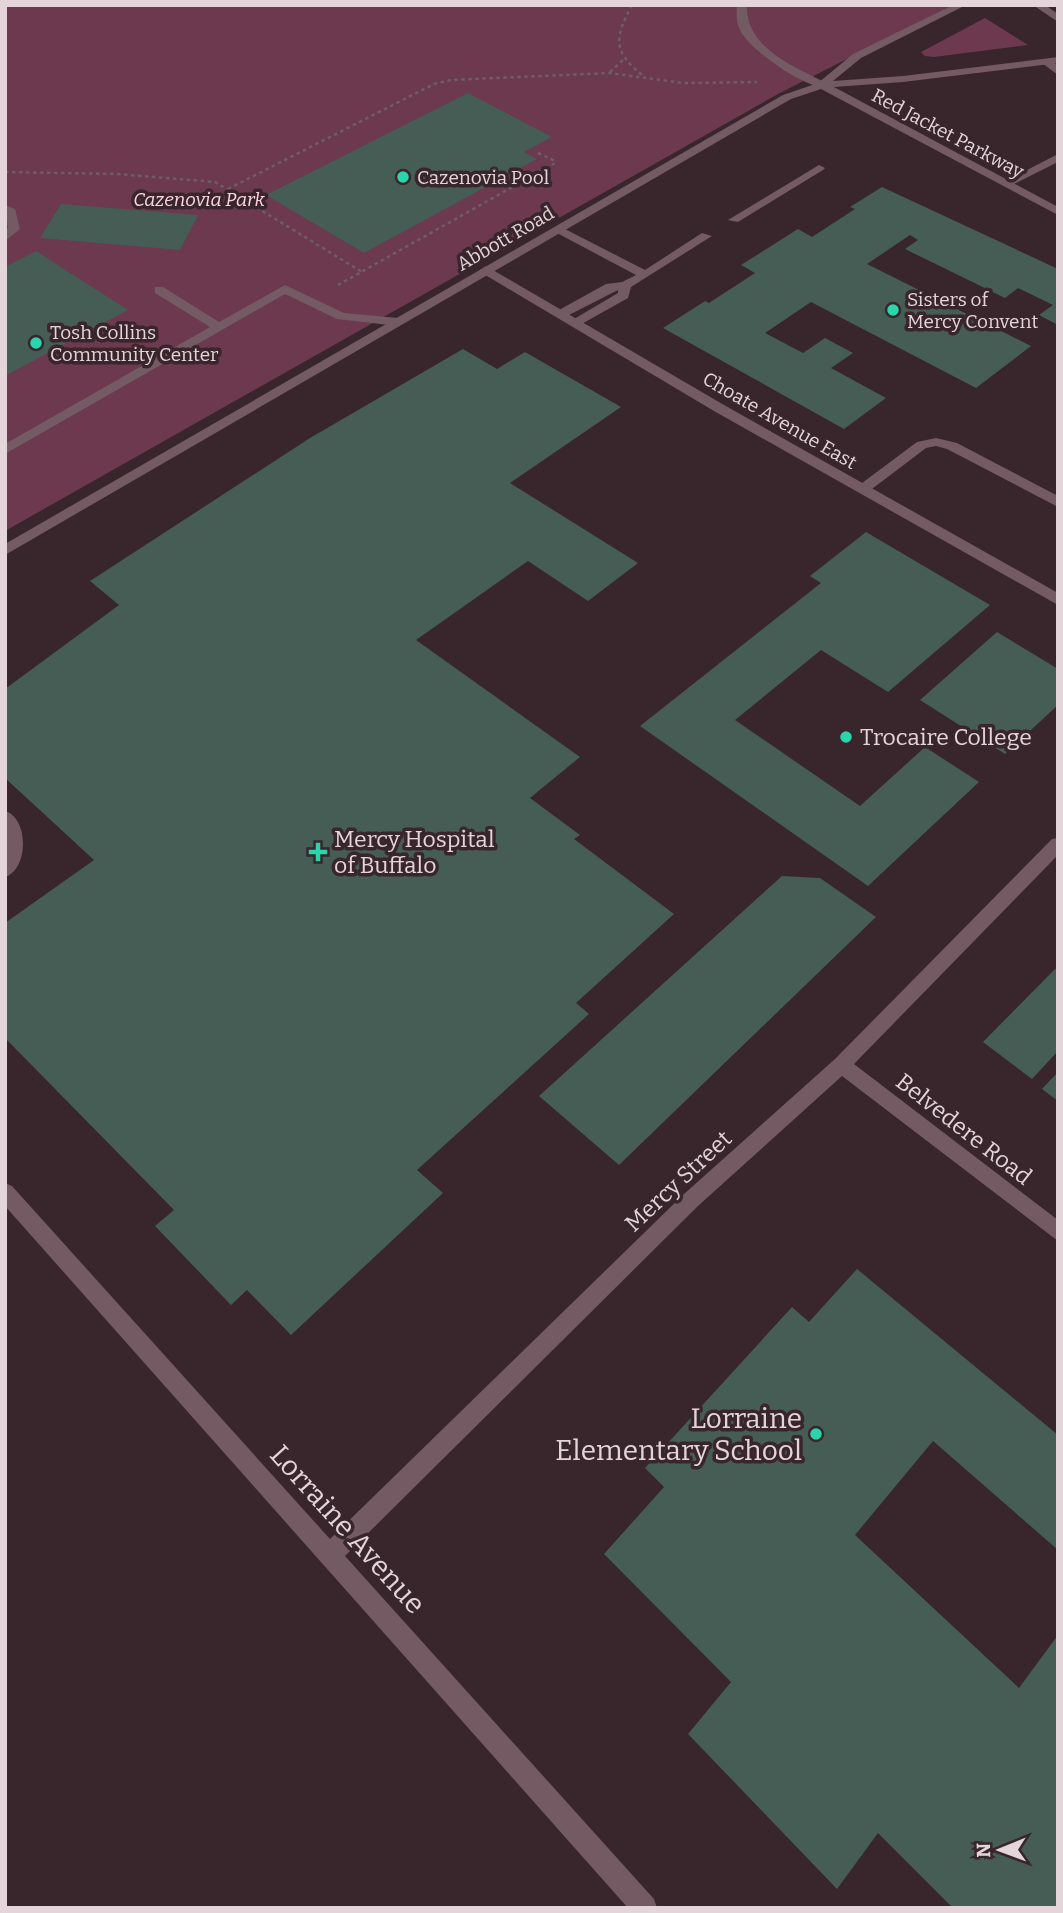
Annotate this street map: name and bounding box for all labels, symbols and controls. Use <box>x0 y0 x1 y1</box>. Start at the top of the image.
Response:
street label: Red Jacket Parkway <box>868 84 1029 184</box>
place label: Cazenovia Pool <box>417 166 549 189</box>
marker: Cazenovia Pool <box>395 169 411 185</box>
park label: Cazenovia Park <box>133 188 266 211</box>
street label: Abbott Road <box>453 201 558 275</box>
place label: Sisters of Mercy Convent <box>907 288 1039 333</box>
marker: Sisters of Mercy Convent <box>885 302 901 318</box>
place label: Tosh Collins Community Center <box>50 321 219 366</box>
marker: Tosh Collins Community Center <box>28 335 44 351</box>
street label: Choate Avenue East <box>699 367 861 474</box>
place label: Trocaire College <box>860 723 1032 751</box>
marker: Trocaire College <box>838 729 854 745</box>
place label: Mercy Hospital of Buffalo <box>334 825 495 879</box>
marker: Mercy Hospital of Buffalo <box>308 842 328 862</box>
street label: Belvedere Road <box>890 1067 1038 1191</box>
street label: Mercy Street <box>619 1125 737 1237</box>
place label: Lorraine Elementary School <box>555 1402 802 1467</box>
marker: Lorraine Elementary School <box>808 1426 824 1442</box>
street label: Lorraine Avenue <box>263 1438 432 1620</box>
north arrow <box>965 1815 1035 1885</box>
text: N <box>972 1842 995 1858</box>

